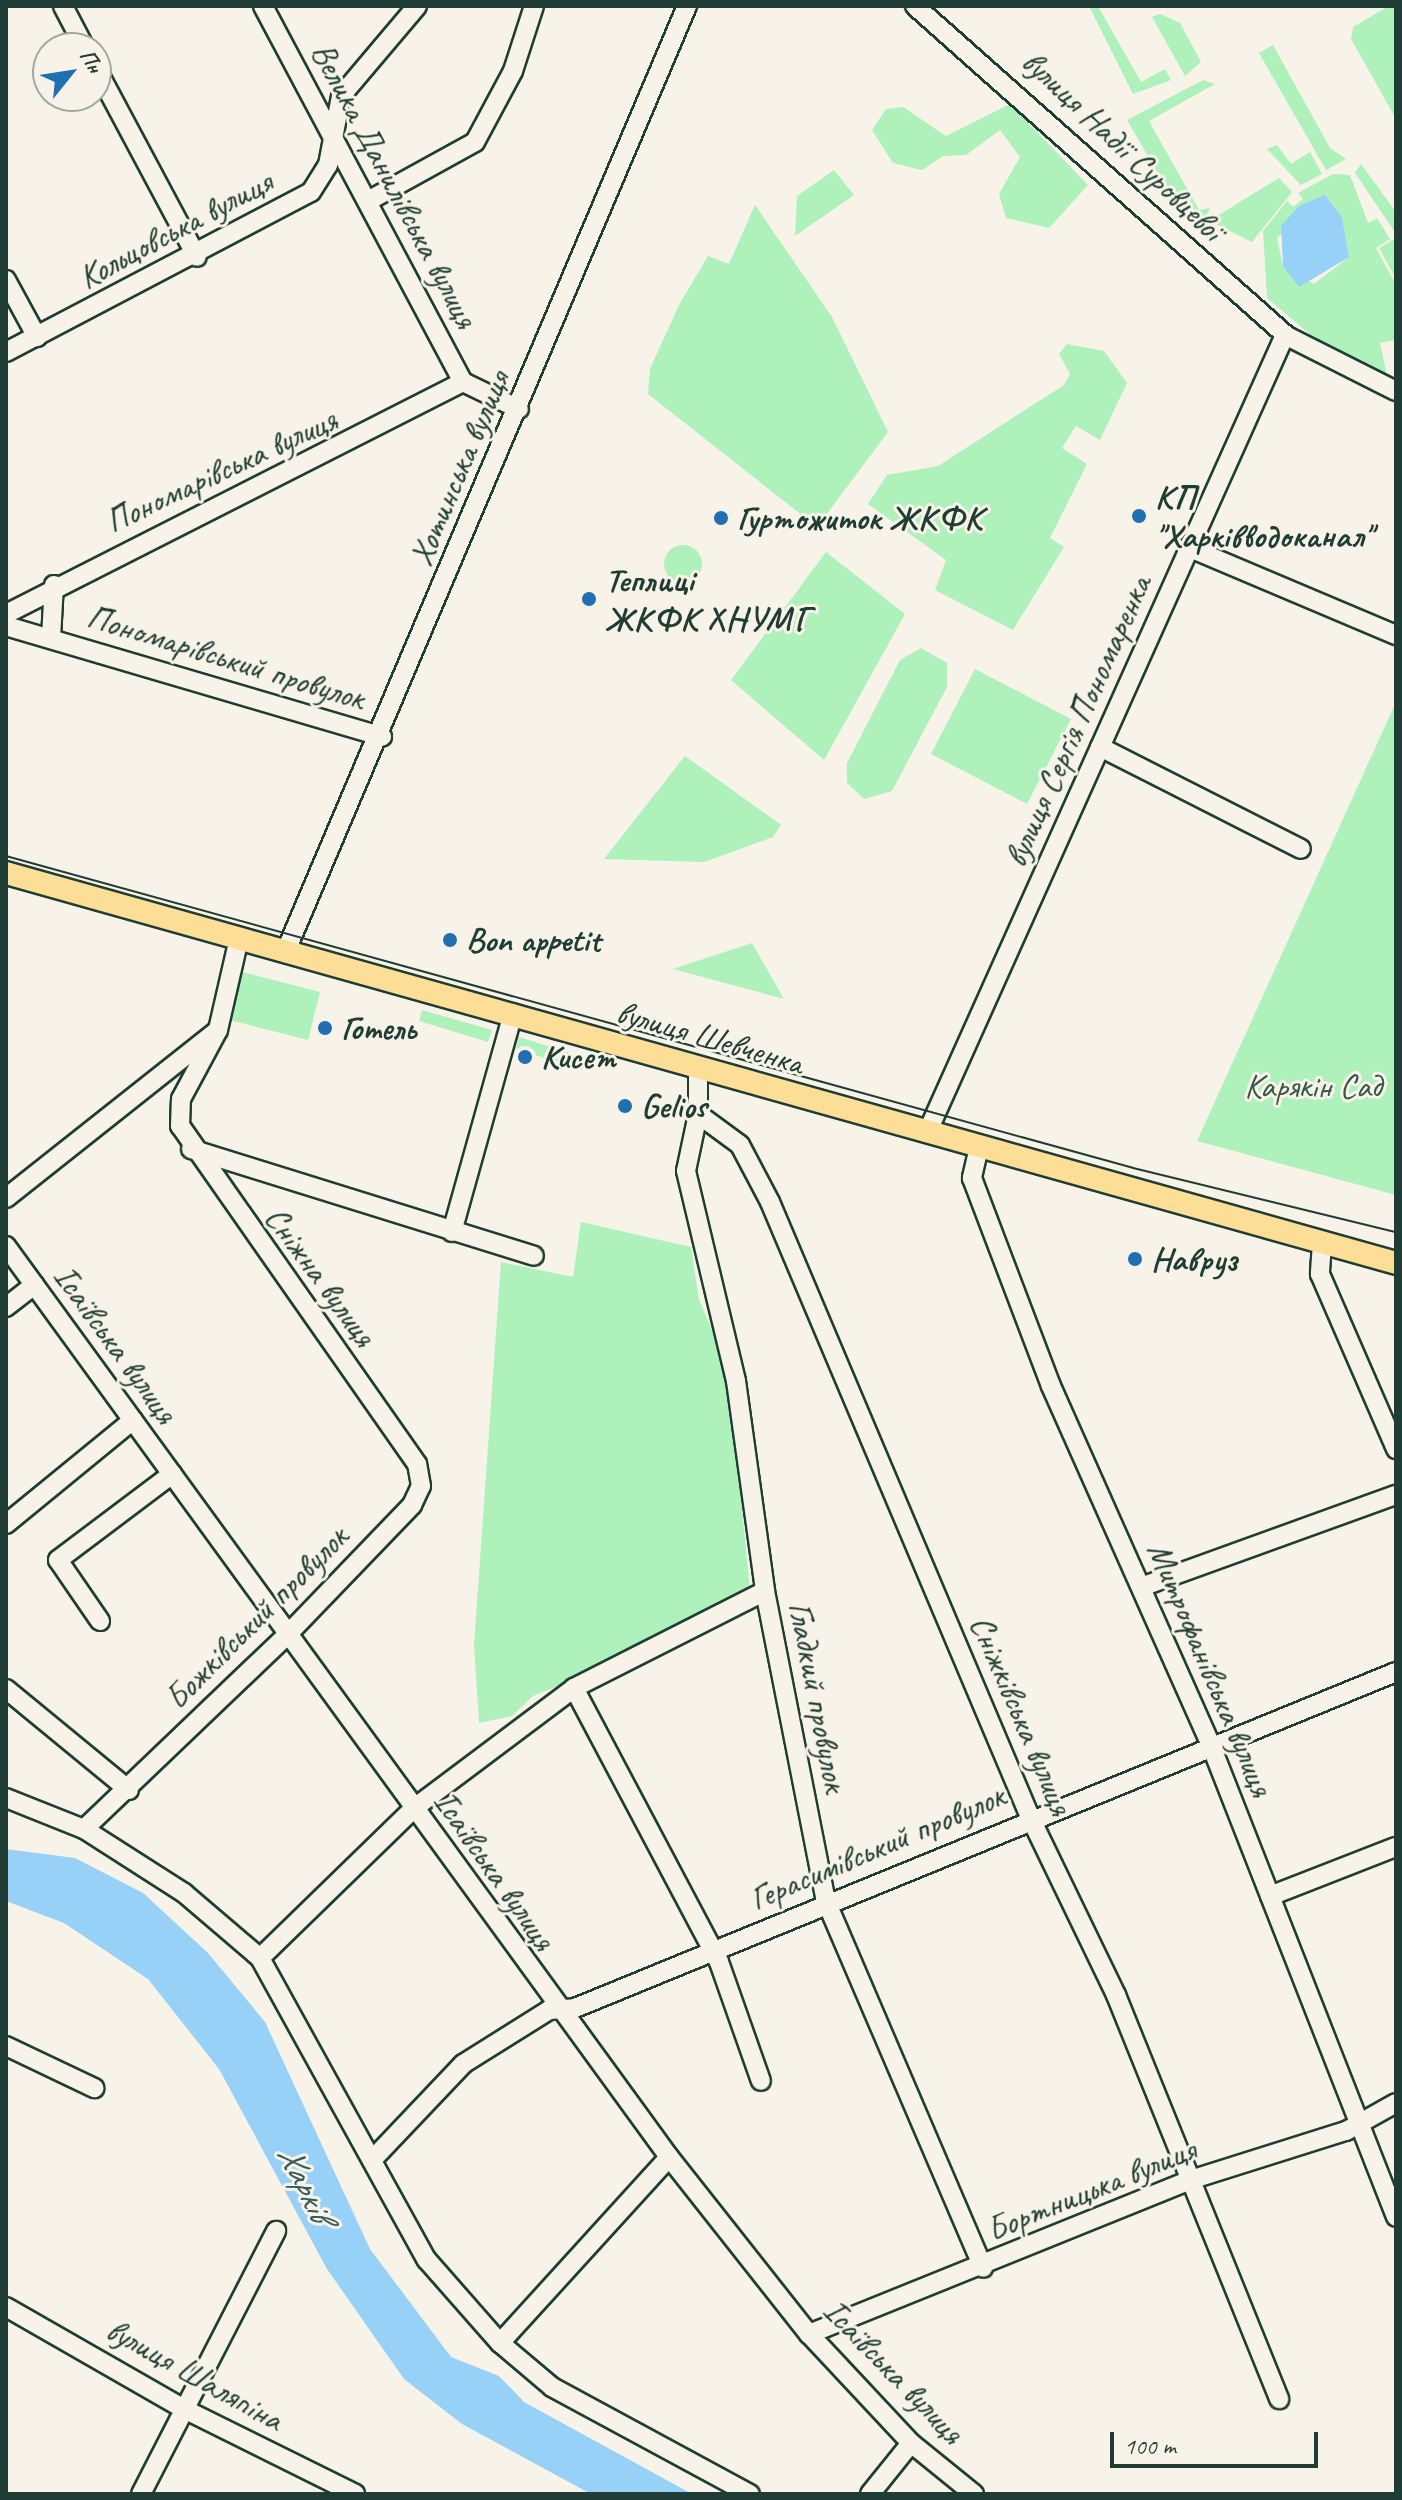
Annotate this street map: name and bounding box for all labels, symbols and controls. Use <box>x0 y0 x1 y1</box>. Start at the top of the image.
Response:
north arrow <box>32 32 112 112</box>
street label: Велика Данилівська вулиця <box>303 36 487 334</box>
street label: вулиця Надії Суровцевої <box>1014 41 1232 249</box>
text: Пн <box>73 44 109 78</box>
street label: Кольцовська вулиця <box>71 161 279 297</box>
street label: Хотинська вулиця <box>400 365 518 571</box>
street label: Пономарівська вулиця <box>98 398 344 542</box>
place label: КП "Харківводоканал" <box>1155 476 1372 556</box>
place label: Гуртожиток ЖКФК <box>737 498 982 538</box>
marker: КП "Харківводоканал" <box>1130 507 1148 525</box>
marker: Гуртожиток ЖКФК <box>712 509 730 527</box>
place label: Теплиці ЖКФК ХНУМГ <box>605 559 806 638</box>
street label: вулиця Сергія Пономаренка <box>995 570 1159 872</box>
marker: Теплиці ЖКФК ХНУМГ <box>580 590 598 608</box>
street label: Пономарівський провулок <box>82 595 370 719</box>
place label: Bon appetit <box>466 920 601 960</box>
marker: Bon appetit <box>441 931 459 949</box>
street label: вулиця Шевченка <box>612 991 808 1083</box>
place label: Готель <box>341 1008 416 1048</box>
marker: Готель <box>316 1019 334 1037</box>
place label: Кисет <box>541 1037 615 1077</box>
marker: Кисет <box>516 1048 534 1066</box>
park label: Карякін Сад <box>1244 1066 1382 1106</box>
place label: Gelios <box>641 1086 706 1126</box>
marker: Gelios <box>616 1097 634 1115</box>
street label: Сніжна вулиця <box>256 1198 386 1354</box>
place label: Навруз <box>1151 1239 1237 1279</box>
marker: Навруз <box>1126 1250 1144 1268</box>
street label: Ісаївська вулиця <box>45 1256 187 1432</box>
street label: Божківський провулок <box>156 1517 356 1717</box>
street label: Митрофанівська вулиця <box>1139 1535 1283 1803</box>
street label: Гладкий провулок <box>780 1598 856 1796</box>
street label: Сніжківська вулиця <box>961 1609 1083 1821</box>
street label: Герасимівський провулок <box>743 1775 1011 1919</box>
street label: Ісаївська вулиця <box>425 1782 565 1958</box>
street label: Бортницька вулиця <box>980 2129 1202 2249</box>
water label: Харків <box>268 2138 342 2228</box>
street label: Ісаївська вулиця <box>814 2290 974 2452</box>
street label: вулиця Шаляпіна <box>100 2309 290 2439</box>
scale bar <box>1114 2416 1322 2466</box>
text: 100 m <box>1124 2431 1176 2461</box>

